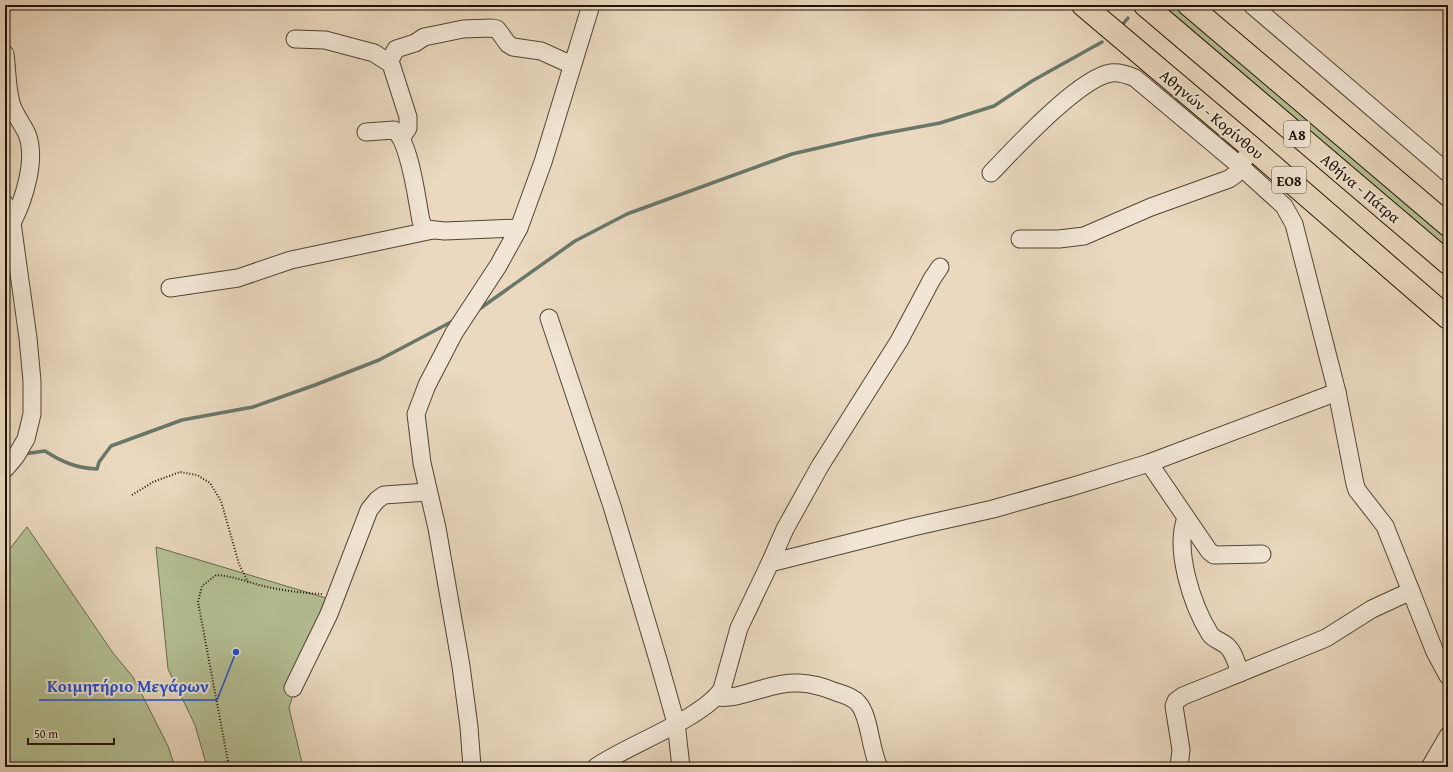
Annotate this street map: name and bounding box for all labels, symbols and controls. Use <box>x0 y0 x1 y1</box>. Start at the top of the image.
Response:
street label: Αθηνών - Κορίνθου <box>1155 63 1269 165</box>
road number: Α8 <box>1284 121 1310 147</box>
street label: Αθήνα - Πάτρα <box>1316 147 1407 229</box>
road number: ΕΟ8 <box>1272 167 1306 193</box>
callout: Κοιμητήριο Μεγάρων <box>39 671 217 700</box>
text: Κοιμητήριο Μεγάρων <box>47 673 209 698</box>
scale bar <box>28 720 114 746</box>
text: 50 m <box>34 725 58 742</box>

